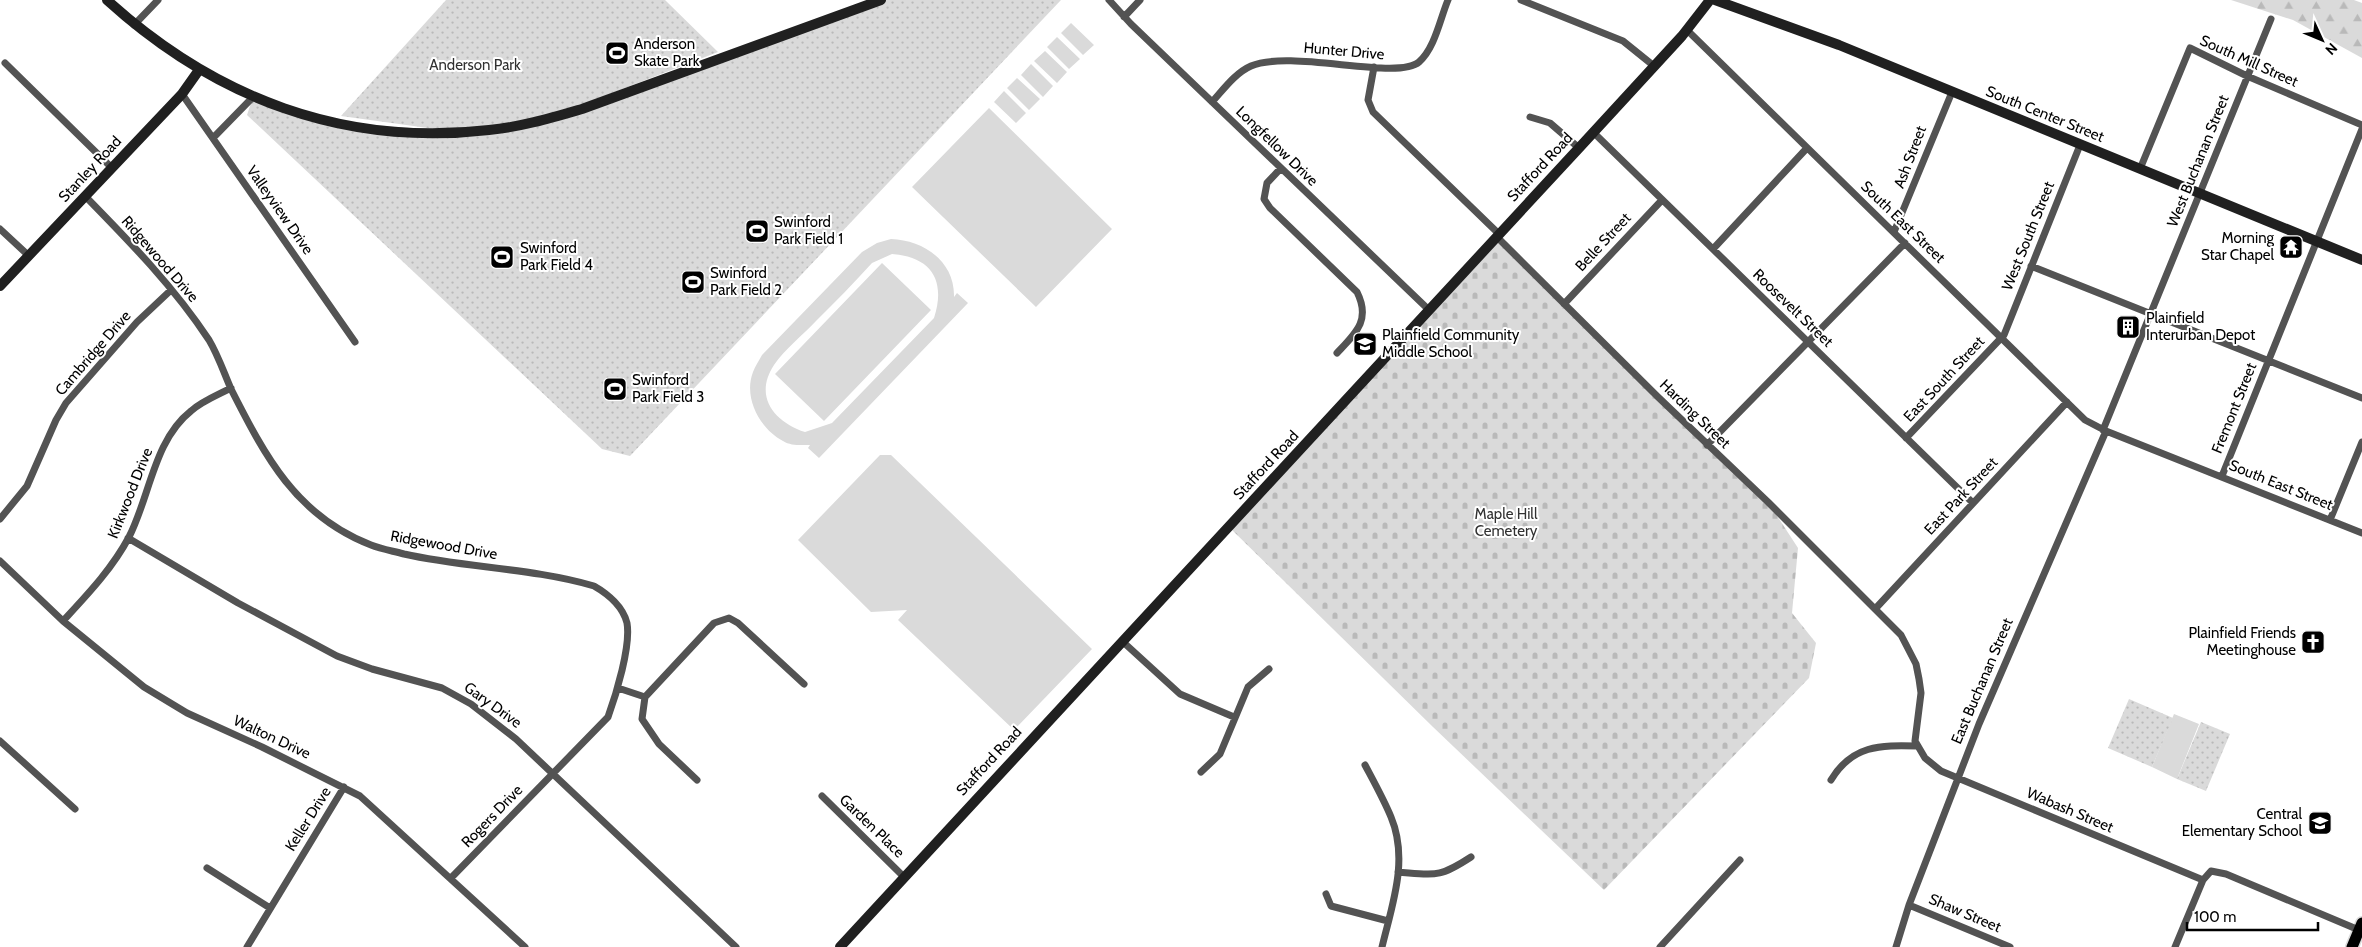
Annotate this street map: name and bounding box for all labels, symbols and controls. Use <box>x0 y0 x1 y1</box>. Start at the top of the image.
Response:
north arrow <box>2297 15 2347 65</box>
street label: South Mill Street <box>2197 31 2301 91</box>
place label: Anderson Skate Park <box>634 35 700 70</box>
street label: Hunter Drive <box>1303 39 1385 64</box>
text: N <box>2321 39 2341 59</box>
sports icon: Anderson Skate Park <box>604 40 630 66</box>
park label: Anderson Park <box>429 56 521 74</box>
street label: South Center Street <box>1983 82 2107 146</box>
street label: West Buchanan Street <box>2163 92 2233 230</box>
street label: Longfellow Drive <box>1232 102 1322 190</box>
street label: Ash Street <box>1890 123 1930 191</box>
street label: Stafford Road <box>1504 129 1576 205</box>
street label: Stanley Road <box>55 132 125 206</box>
street label: Valleyview Drive <box>243 162 317 258</box>
street label: South East Street <box>1857 177 1949 267</box>
street label: West South Street <box>1998 179 2058 293</box>
street label: Belle Street <box>1571 209 1635 275</box>
street label: Ridgewood Drive <box>118 212 203 306</box>
place label: Swinford Park Field 1 <box>774 213 843 248</box>
sports icon: Swinford Park Field 1 <box>744 218 770 244</box>
place label: Morning Star Chapel <box>2201 229 2275 264</box>
temple icon: Morning Star Chapel <box>2278 234 2304 260</box>
place label: Swinford Park Field 4 <box>520 239 593 274</box>
sports icon: Swinford Park Field 4 <box>489 244 515 270</box>
place label: Swinford Park Field 2 <box>710 264 782 299</box>
street label: Roosevelt Street <box>1749 265 1837 351</box>
sports icon: Swinford Park Field 2 <box>680 269 706 295</box>
street label: Cambridge Drive <box>51 307 135 399</box>
place label: Plainfield Interurban Depot <box>2146 309 2255 344</box>
building icon: Plainfield Interurban Depot <box>2115 314 2141 340</box>
place label: Plainfield Community Middle School <box>1382 326 1520 361</box>
school or university icon: Plainfield Community Middle School <box>1352 331 1378 357</box>
street label: East South Street <box>1900 333 1988 425</box>
street label: Fremont Street <box>2208 360 2260 456</box>
place label: Swinford Park Field 3 <box>632 371 704 406</box>
sports icon: Swinford Park Field 3 <box>602 376 628 402</box>
street label: Harding Street <box>1656 376 1734 452</box>
street label: Stafford Road <box>1230 427 1302 503</box>
street label: Kirkwood Drive <box>104 445 156 541</box>
street label: East Park Street <box>1921 454 2001 538</box>
street label: South East Street <box>2227 456 2335 514</box>
park label: Maple Hill Cemetery <box>1475 505 1538 540</box>
street label: Ridgewood Drive <box>389 527 499 563</box>
street label: East Buchanan Street <box>1947 615 2017 747</box>
place label: Plainfield Friends Meetinghouse <box>2189 624 2296 659</box>
church icon: Plainfield Friends Meetinghouse <box>2300 629 2326 655</box>
street label: Gary Drive <box>461 678 525 732</box>
street label: Walton Drive <box>231 711 314 763</box>
street label: Stafford Road <box>953 723 1025 799</box>
street label: Rogers Drive <box>458 781 527 851</box>
street label: Keller Drive <box>281 783 335 854</box>
street label: Wabash Street <box>2024 784 2116 836</box>
street label: Garden Place <box>836 791 908 862</box>
place label: Central Elementary School <box>2182 805 2302 840</box>
school or university icon: Central Elementary School <box>2307 810 2333 836</box>
street label: Shaw Street <box>1926 890 2004 936</box>
scale bar <box>2187 900 2318 932</box>
text: 100 m <box>2194 908 2236 926</box>

